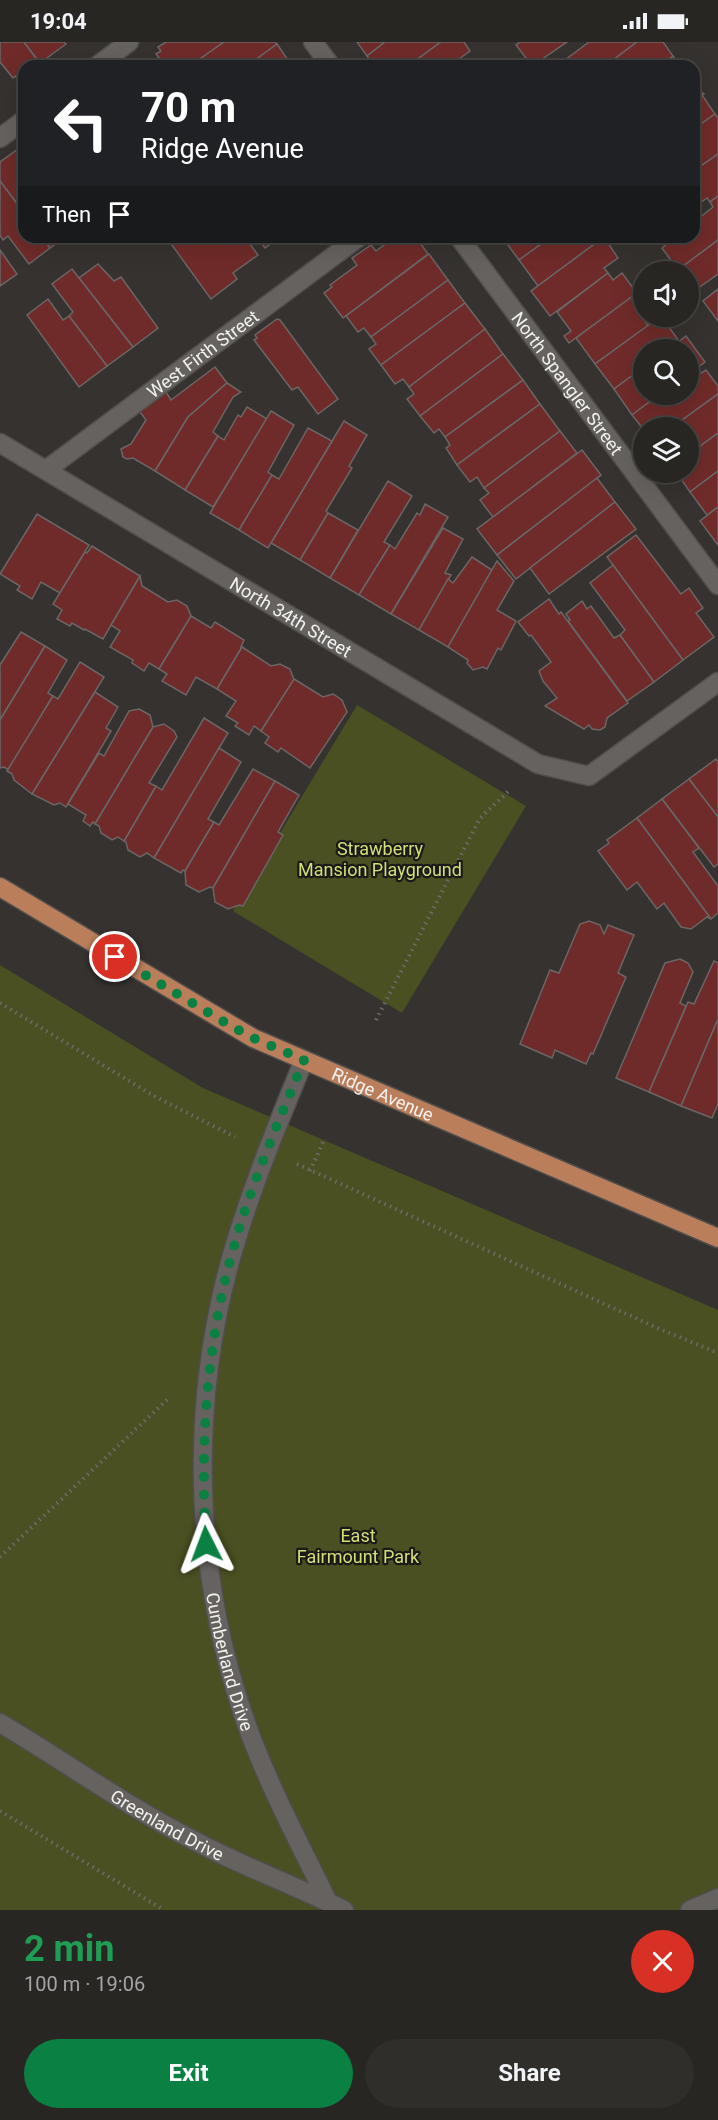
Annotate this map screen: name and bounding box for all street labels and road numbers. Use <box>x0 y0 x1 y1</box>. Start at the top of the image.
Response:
street label: West Firth Street <box>143 305 262 402</box>
street label: North Spangler Street <box>508 307 628 459</box>
street label: North 34th Street <box>226 572 356 661</box>
street label: Ridge Avenue <box>329 1063 437 1125</box>
street label: Cumberland Drive <box>202 1591 259 1734</box>
street label: Greenland Drive <box>107 1785 227 1865</box>

